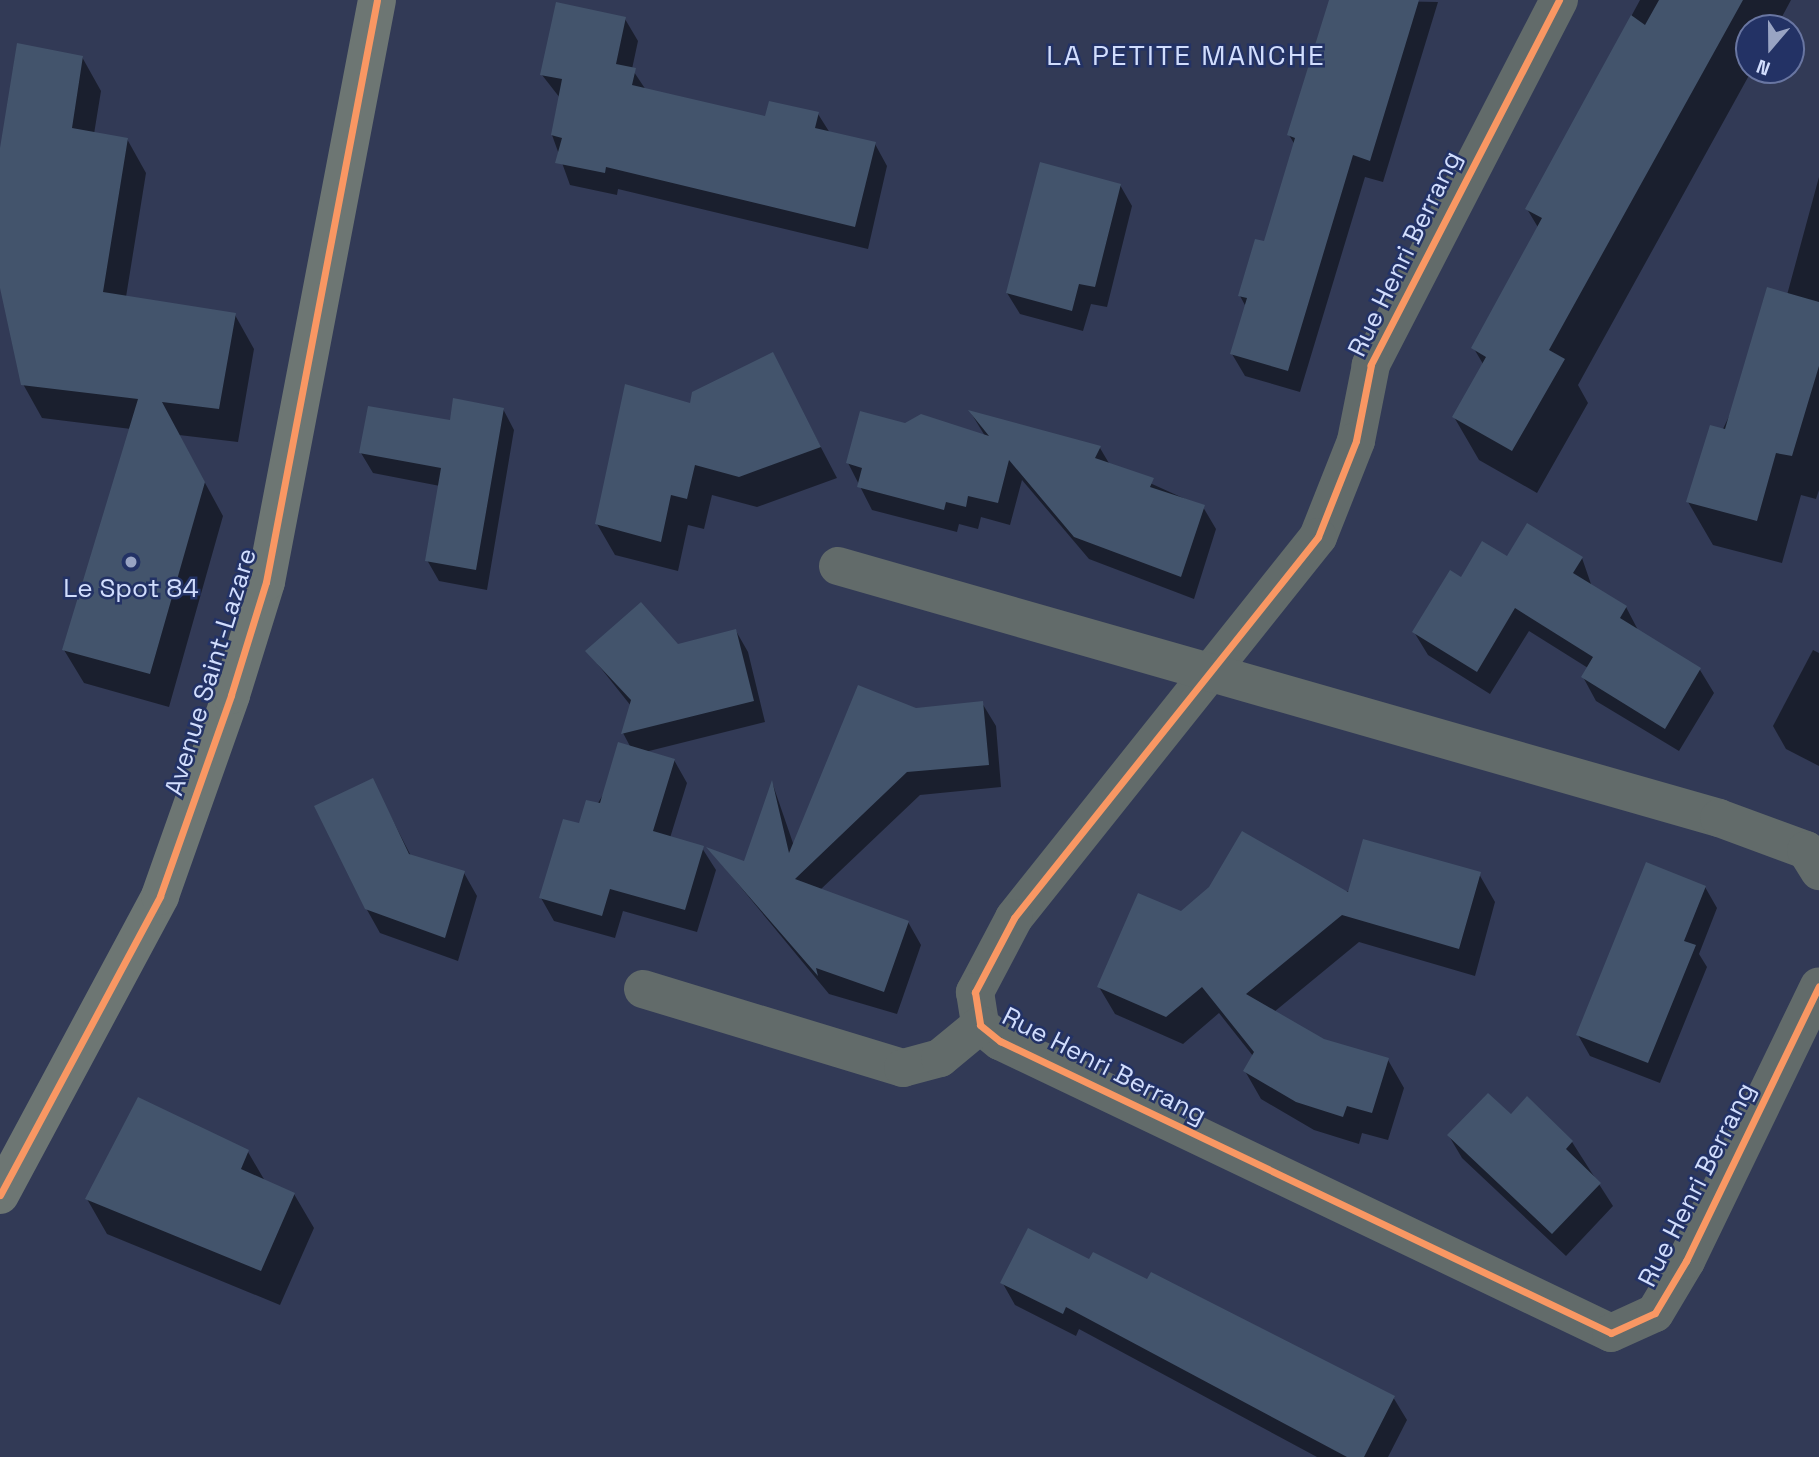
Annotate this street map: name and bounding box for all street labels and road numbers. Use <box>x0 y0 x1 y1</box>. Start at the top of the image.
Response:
street label: Rue Henri Berrang <box>1342 146 1468 362</box>
street label: Avenue Saint-Lazare <box>159 545 263 799</box>
street label: Rue Henri Berrang <box>997 1001 1211 1131</box>
street label: Rue Henri Berrang <box>1632 1078 1762 1292</box>

